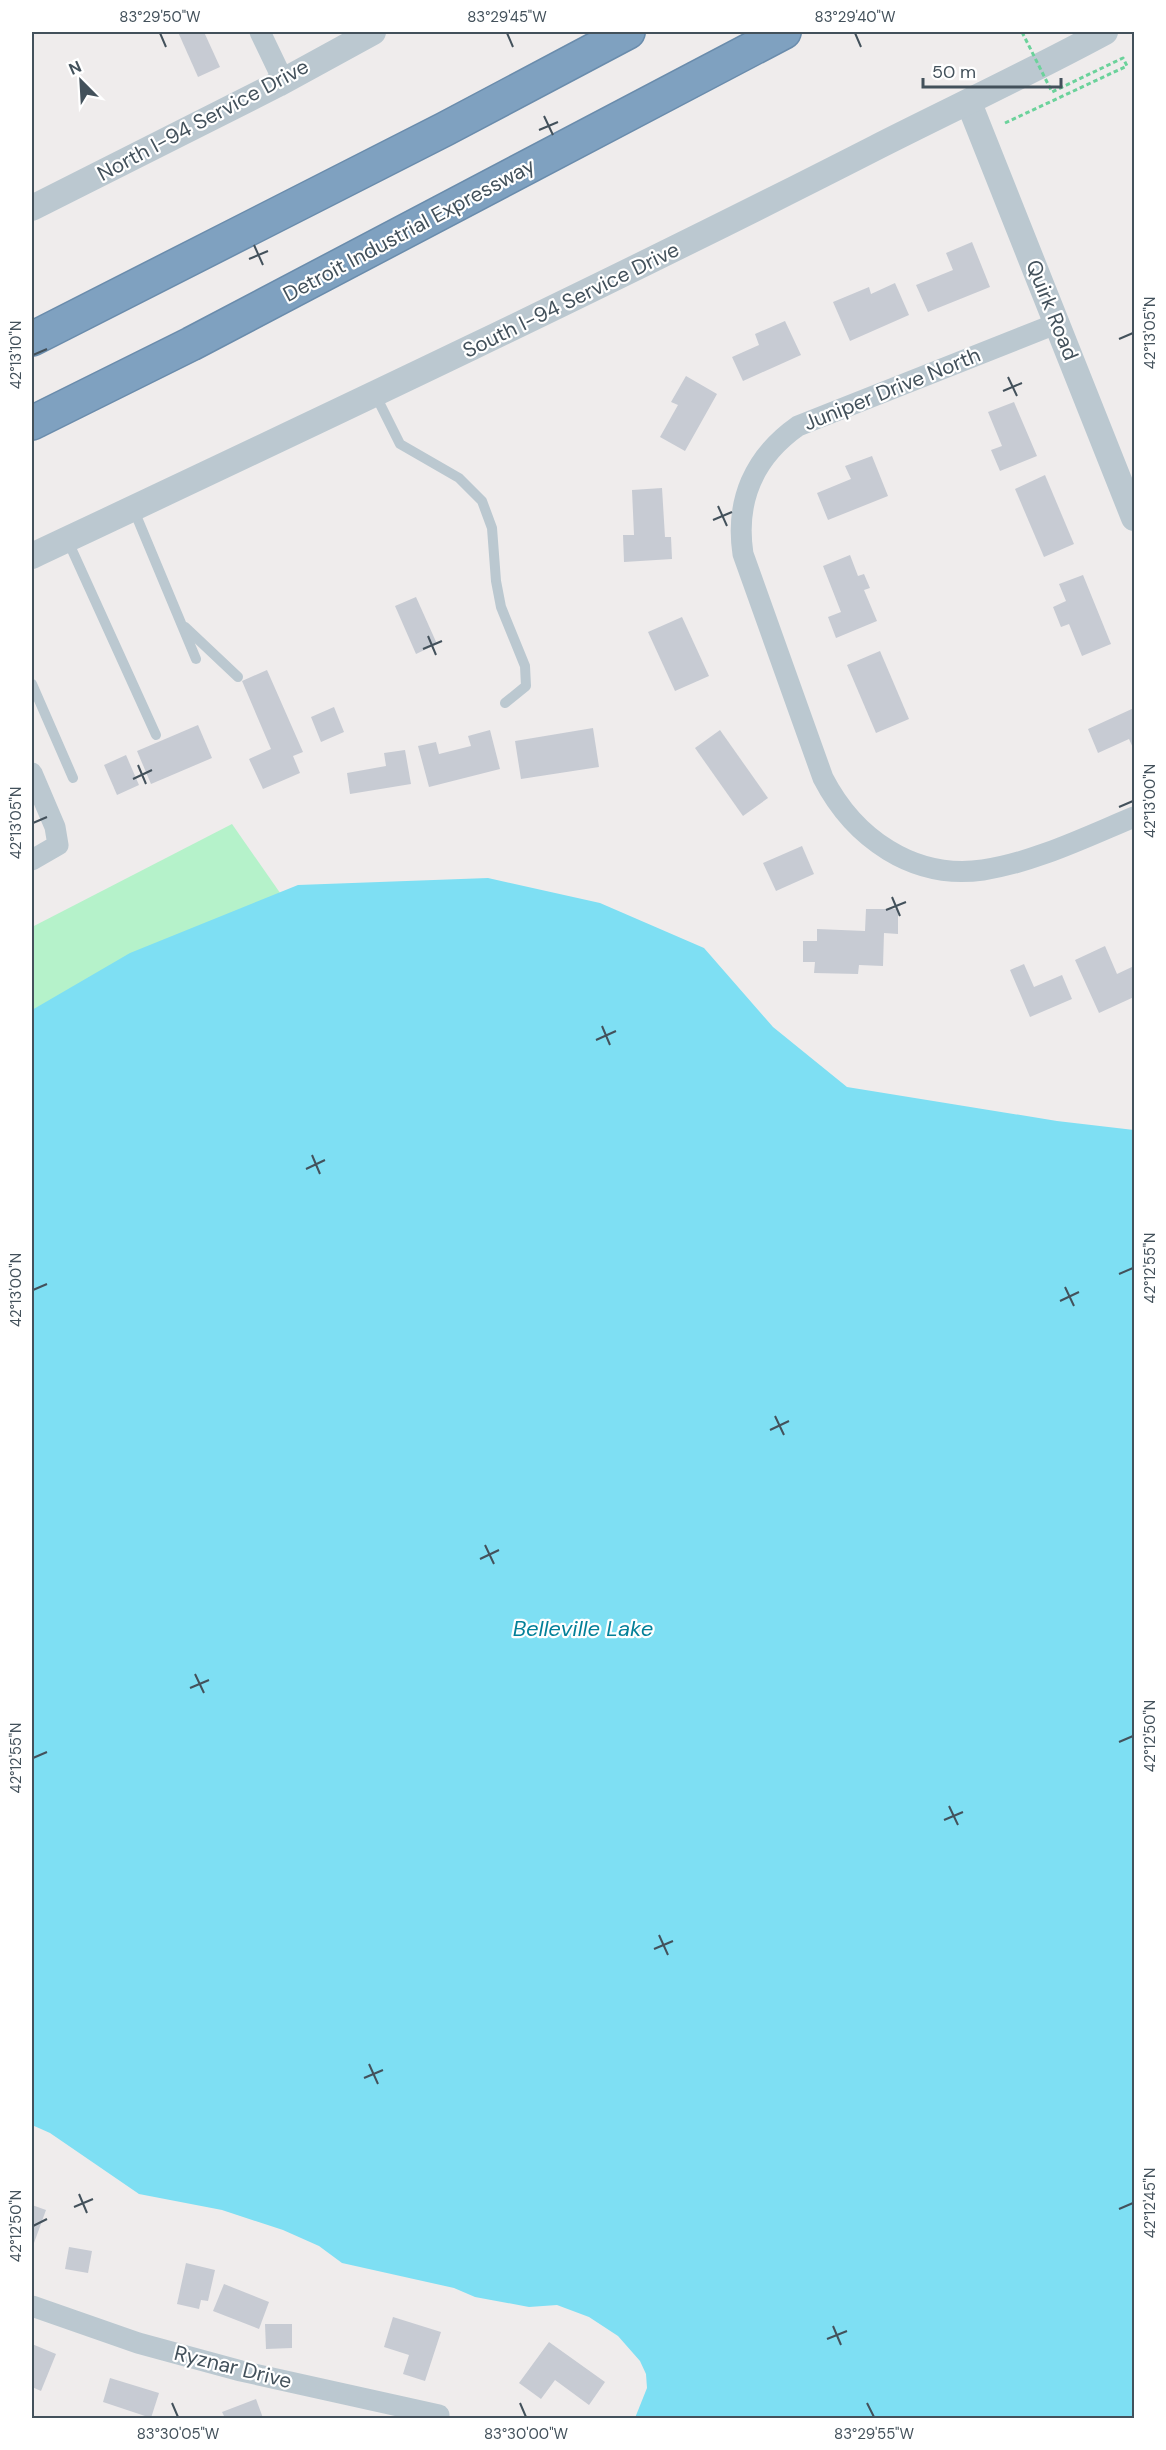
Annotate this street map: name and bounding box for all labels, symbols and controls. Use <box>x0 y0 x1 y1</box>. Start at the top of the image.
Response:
text: 83°29'50"W <box>119 7 201 27</box>
text: 83°29'45"W <box>467 7 547 27</box>
text: 83°29'40"W <box>815 7 896 27</box>
north arrow <box>51 51 111 111</box>
scale bar <box>923 51 1061 89</box>
street label: North I-94 Service Drive <box>92 52 314 188</box>
text: N <box>66 56 85 80</box>
text: 50 m <box>932 60 976 84</box>
street label: Detroit Industrial Expressway <box>278 151 540 309</box>
street label: South I-94 Service Drive <box>458 235 684 365</box>
street label: Quirk Road <box>1019 256 1085 364</box>
text: 42°13'05"N <box>1140 297 1160 369</box>
text: 42°13'10"N <box>6 321 26 389</box>
street label: Juniper Drive North <box>799 341 985 437</box>
text: 42°13'00"N <box>1140 764 1160 838</box>
text: 42°13'05"N <box>6 787 26 859</box>
text: 42°12'55"N <box>1140 1233 1160 1303</box>
text: 42°13'00"N <box>6 1253 26 1327</box>
water label: Belleville Lake <box>513 1614 653 1643</box>
text: 42°12'50"N <box>1140 1700 1160 1772</box>
text: 42°12'55"N <box>6 1723 26 1793</box>
text: 42°12'45"N <box>1140 2168 1160 2238</box>
text: 42°12'50"N <box>6 2190 26 2262</box>
street label: Ryznar Drive <box>171 2339 295 2395</box>
text: 83°30'05"W <box>137 2424 220 2444</box>
text: 83°30'00"W <box>484 2424 569 2444</box>
text: 83°29'55"W <box>834 2424 914 2444</box>

